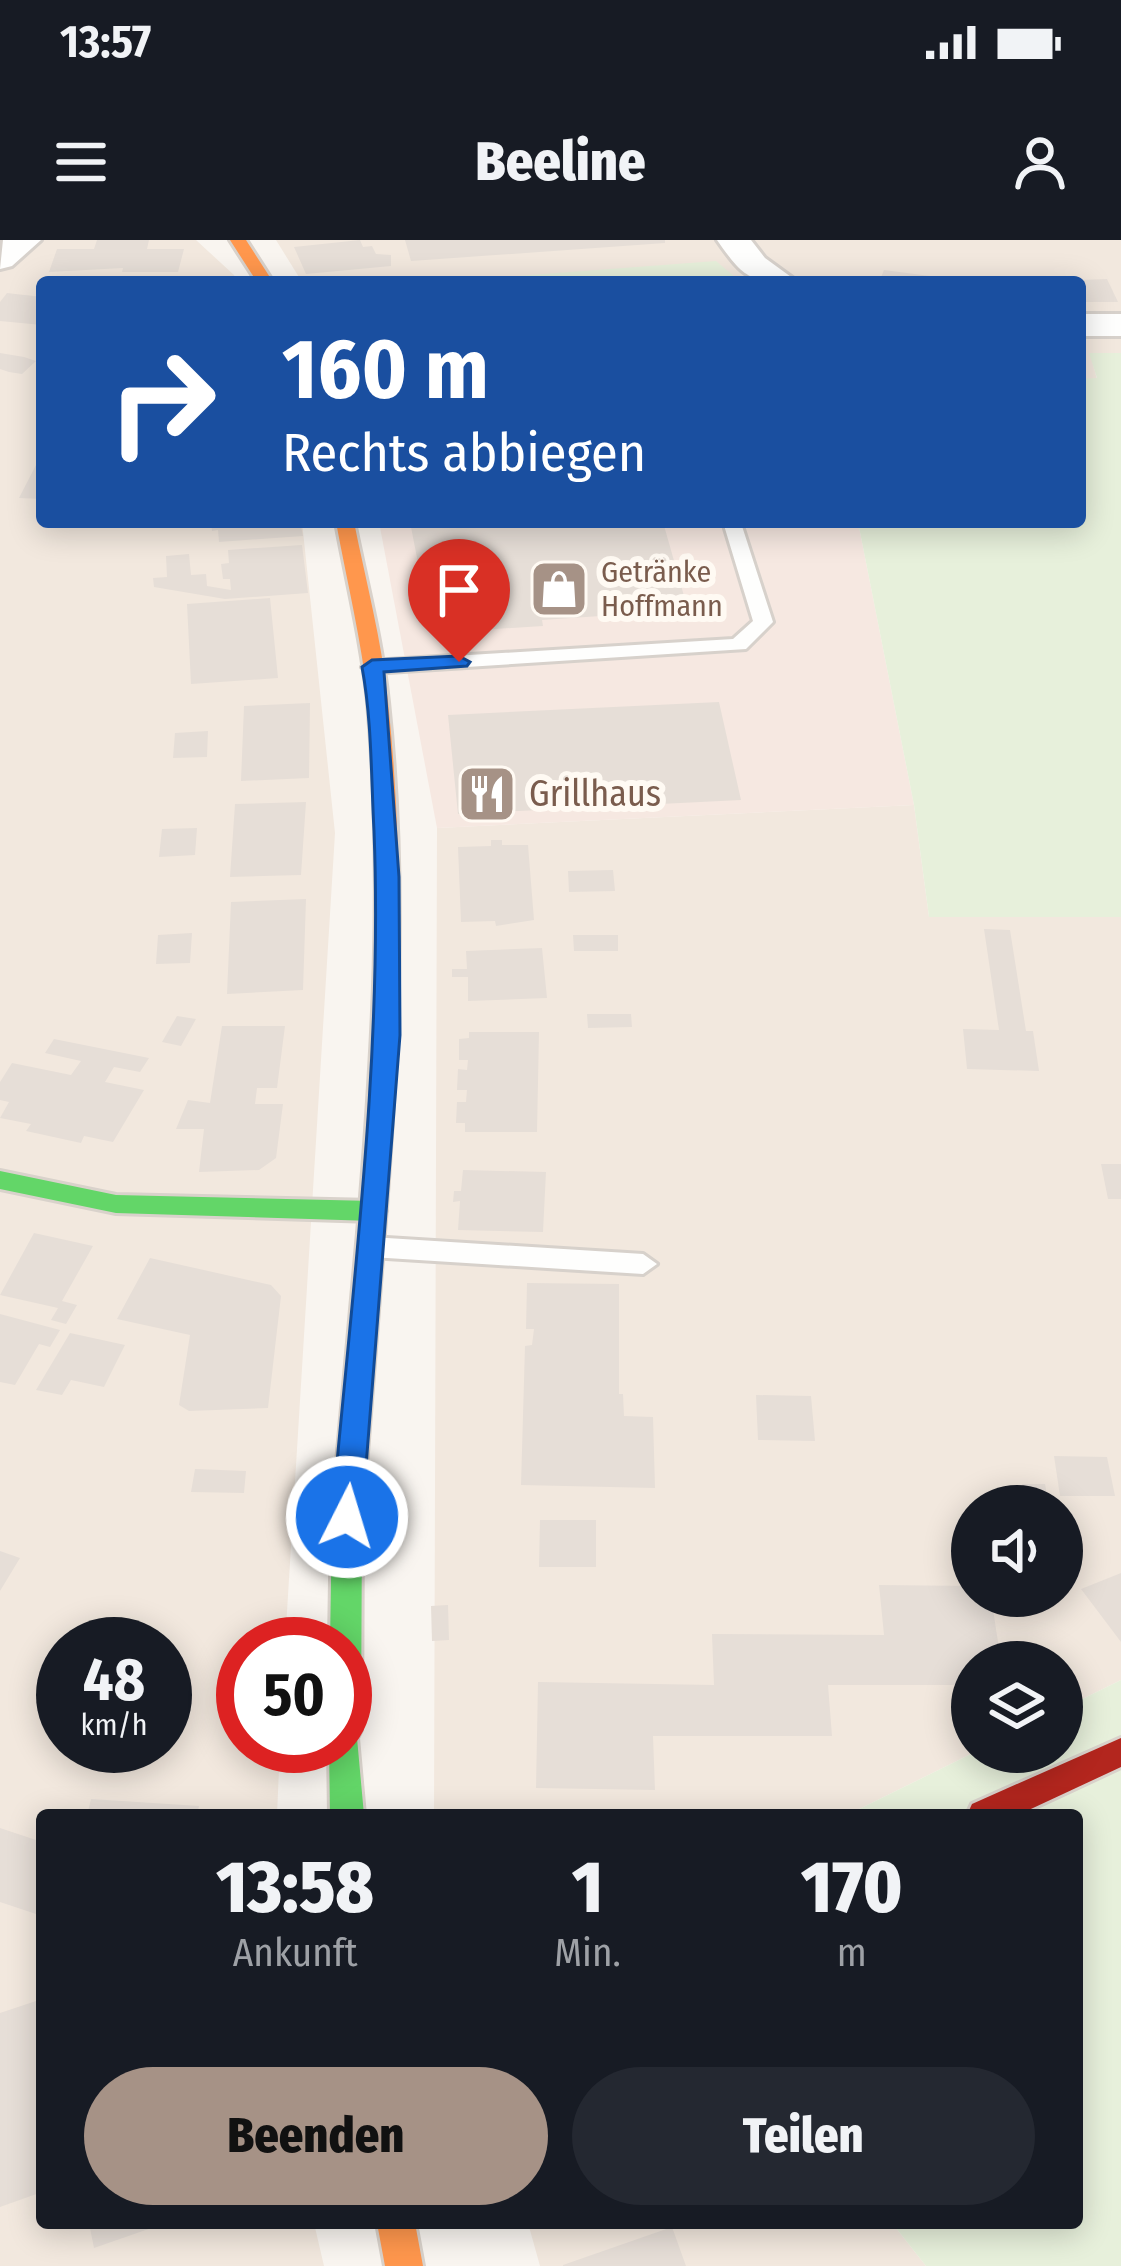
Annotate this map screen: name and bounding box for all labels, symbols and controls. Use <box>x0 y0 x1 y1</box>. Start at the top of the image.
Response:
text: 13:57 <box>60 15 151 69</box>
icon: menu <box>48 129 114 195</box>
icon: person <box>1007 129 1073 195</box>
text: Beeline <box>475 130 646 194</box>
text: 160 m <box>282 319 489 420</box>
icon: right <box>84 324 240 480</box>
text: Rechts abbiegen <box>282 421 646 485</box>
pin <box>408 539 510 662</box>
place label: Getränke Hoffmann <box>601 554 723 624</box>
icon: arrive <box>426 557 492 623</box>
shop icon: Getränke Hoffmann <box>528 558 590 620</box>
restaurant icon: Grillhaus <box>456 763 518 825</box>
place label: Grillhaus <box>529 772 661 816</box>
position arrow <box>284 1454 410 1580</box>
map controls <box>951 1485 1083 1773</box>
button: sound <box>951 1485 1083 1617</box>
speed limit sign: 50 <box>216 1617 372 1773</box>
button: layers <box>951 1641 1083 1773</box>
text: 48 <box>83 1644 145 1716</box>
text: km/h <box>81 1707 147 1743</box>
text: 13:58 <box>216 1845 374 1931</box>
text: 1 <box>572 1845 603 1931</box>
text: 170 <box>801 1845 903 1931</box>
text: Ankunft <box>233 1930 357 1976</box>
text: Min. <box>554 1930 621 1976</box>
text: m <box>837 1930 867 1976</box>
button: Beenden <box>84 2067 548 2205</box>
button: Teilen <box>572 2067 1035 2205</box>

